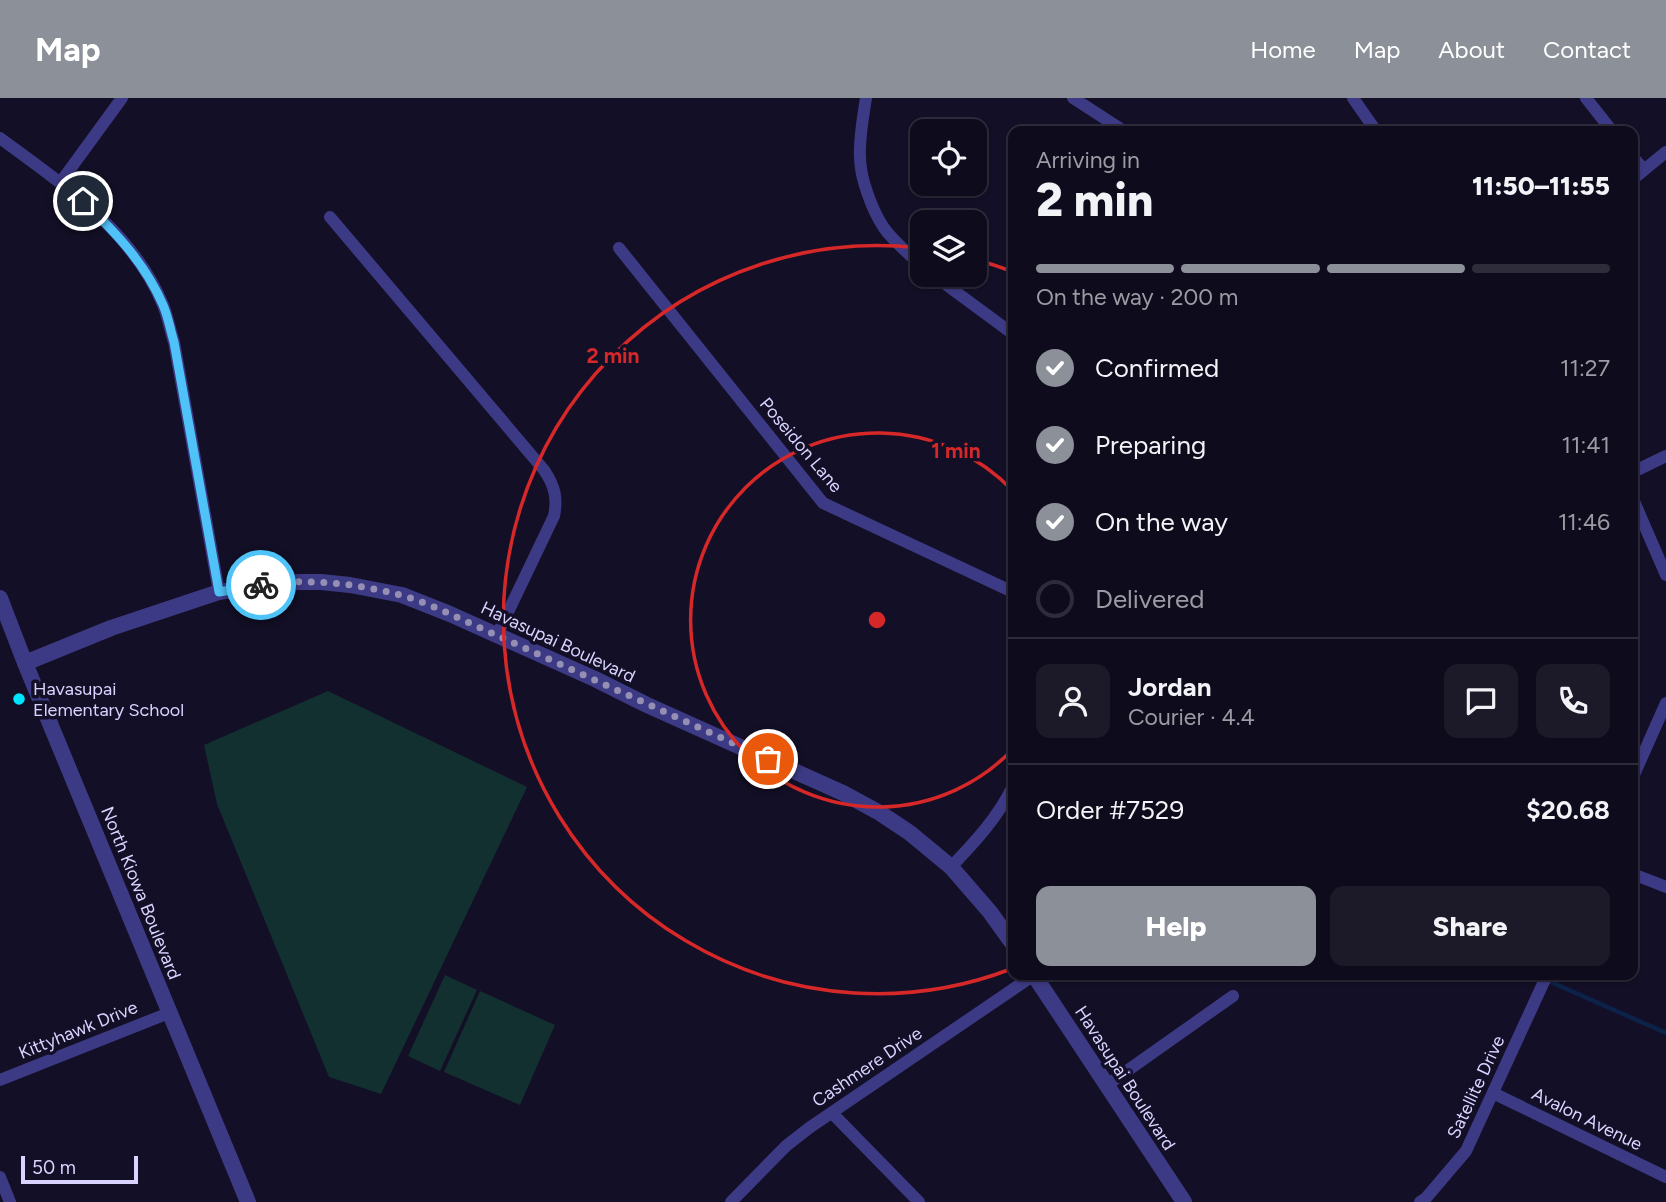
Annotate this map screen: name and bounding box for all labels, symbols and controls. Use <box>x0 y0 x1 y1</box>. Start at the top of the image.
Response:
text: Map <box>35 30 101 69</box>
text: Home <box>1250 35 1316 64</box>
text: Map <box>1354 35 1400 64</box>
text: About <box>1438 35 1505 64</box>
text: Contact <box>1543 35 1631 64</box>
map controls <box>910 119 987 287</box>
button: locate <box>910 119 987 196</box>
text: Arriving in <box>1036 146 1140 174</box>
text: 11:50–11:55 <box>1472 170 1610 202</box>
pin <box>53 171 113 231</box>
text: 2 min <box>1036 172 1153 228</box>
icon: home <box>64 182 102 220</box>
button: layers <box>910 210 987 287</box>
text: On the way · 200 m <box>1036 283 1238 311</box>
text: 2 min <box>587 343 639 368</box>
icon: check <box>1036 349 1074 387</box>
text: Confirmed <box>1095 352 1219 384</box>
text: 11:27 <box>1560 354 1610 382</box>
street label: Poseidon Lane <box>755 393 847 497</box>
icon: check <box>1036 426 1074 464</box>
text: Preparing <box>1095 429 1206 461</box>
text: 11:41 <box>1561 431 1610 459</box>
text: 1 min <box>931 438 981 463</box>
icon: check <box>1036 503 1074 541</box>
text: On the way <box>1095 506 1228 538</box>
text: 11:46 <box>1558 508 1610 536</box>
courier <box>226 550 296 620</box>
icon: bike <box>242 566 280 604</box>
text: Delivered <box>1095 583 1204 615</box>
street label: Havasupai Boulevard <box>477 597 639 687</box>
centre of rings <box>865 608 889 632</box>
button: person <box>1036 664 1110 738</box>
button: chat <box>1444 664 1518 738</box>
button: phone <box>1536 664 1610 738</box>
text: Jordan <box>1128 671 1211 703</box>
place label: Havasupai Elementary School <box>33 678 184 721</box>
marker: Havasupai Elementary School <box>11 691 27 707</box>
text: Courier · 4.4 <box>1128 703 1255 731</box>
pin <box>738 729 798 789</box>
icon: bag <box>749 740 787 778</box>
text: Order #7529 <box>1036 794 1184 826</box>
text: $20.68 <box>1526 794 1610 826</box>
street label: North Kiowa Boulevard <box>96 803 186 983</box>
button: Help <box>1036 886 1316 966</box>
button: Share <box>1330 886 1610 966</box>
street label: Kittyhawk Drive <box>15 996 141 1064</box>
street label: Havasupai Boulevard <box>1070 1002 1180 1154</box>
street label: Cashmere Drive <box>808 1022 926 1112</box>
street label: Satellite Drive <box>1442 1032 1510 1142</box>
street label: Avalon Avenue <box>1528 1083 1646 1155</box>
scale bar <box>21 1153 138 1185</box>
text: 50 m <box>32 1156 76 1179</box>

